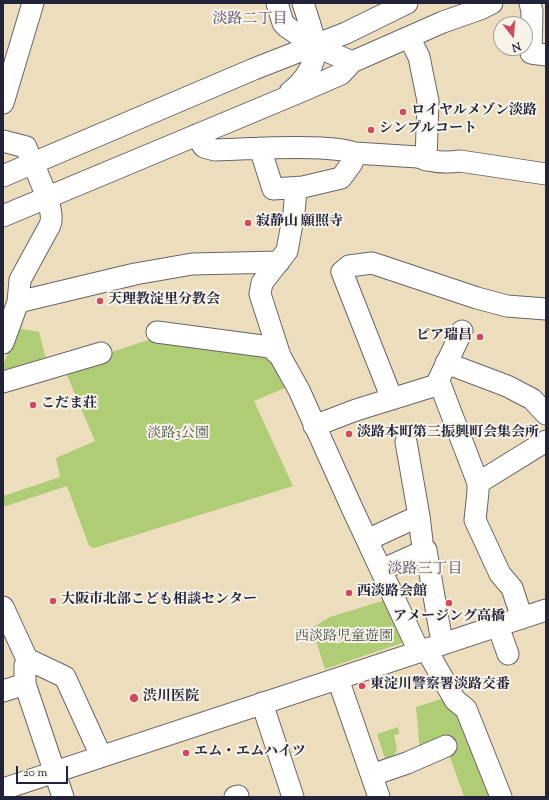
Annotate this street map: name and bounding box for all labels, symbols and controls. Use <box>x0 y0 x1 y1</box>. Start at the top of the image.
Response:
district label: 淡路二丁目 <box>213 11 287 29</box>
north arrow <box>493 16 533 56</box>
text: N <box>510 38 523 55</box>
place label: ロイヤルメゾン淡路 <box>411 104 537 120</box>
marker: ロイヤルメゾン淡路 <box>398 107 408 117</box>
place label: シンプルコート <box>379 122 477 138</box>
marker: シンプルコート <box>366 125 376 135</box>
place label: 寂静山 願照寺 <box>256 215 343 231</box>
marker: 寂静山 願照寺 <box>243 218 253 228</box>
place label: 天理教淀里分教会 <box>108 293 220 309</box>
marker: 天理教淀里分教会 <box>95 296 105 306</box>
place label: ピア瑞昌 <box>416 329 472 345</box>
marker: ピア瑞昌 <box>475 332 485 342</box>
place label: こだま荘 <box>41 397 97 413</box>
marker: こだま荘 <box>28 400 38 410</box>
place label: 淡路本町第三振興町会集会所 <box>357 426 539 442</box>
park label: 淡路3公園 <box>147 427 209 443</box>
marker: 淡路本町第三振興町会集会所 <box>344 429 354 439</box>
district label: 淡路三丁目 <box>388 561 462 579</box>
place label: 西淡路会館 <box>357 585 427 601</box>
marker: 西淡路会館 <box>344 588 354 598</box>
place label: 大阪市北部こども相談センター <box>61 593 257 609</box>
marker: 大阪市北部こども相談センター <box>48 596 58 606</box>
marker: アメージング高橋 <box>444 598 454 608</box>
place label: アメージング高橋 <box>393 610 505 626</box>
park label: 西淡路児童遊園 <box>295 630 393 646</box>
place label: 東淀川警察署淡路交番 <box>370 678 510 694</box>
marker: 東淀川警察署淡路交番 <box>357 681 367 691</box>
place label: 渋川医院 <box>143 690 199 706</box>
marker: 渋川医院 <box>128 692 140 704</box>
place label: エム・エムハイツ <box>194 745 306 761</box>
marker: エム・エムハイツ <box>181 748 191 758</box>
scale bar <box>18 758 70 784</box>
text: 20 m <box>23 764 47 782</box>

